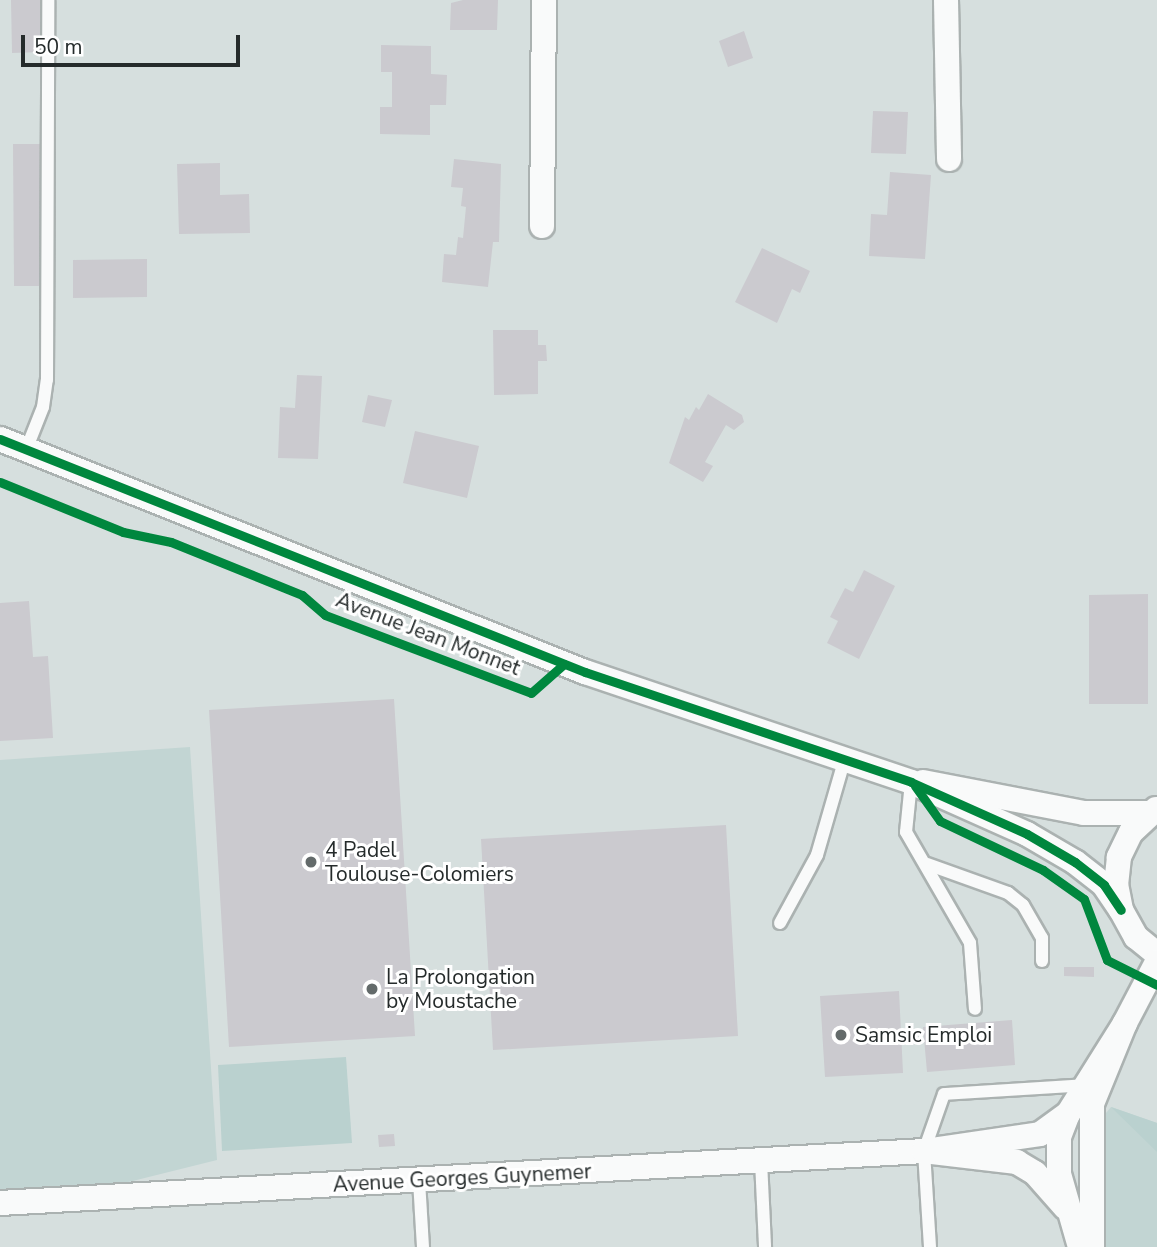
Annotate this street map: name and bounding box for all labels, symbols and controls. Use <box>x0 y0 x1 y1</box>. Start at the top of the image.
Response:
scale bar <box>24 21 243 65</box>
text: 50 m <box>34 33 83 61</box>
street label: Avenue Jean Monnet <box>332 587 524 681</box>
place label: 4 Padel Toulouse-Colomiers <box>325 837 514 887</box>
marker: 4 Padel Toulouse-Colomiers <box>303 854 319 870</box>
place label: La Prolongation by Moustache <box>386 964 535 1014</box>
marker: La Prolongation by Moustache <box>364 981 380 997</box>
place label: Samsic Emploi <box>855 1022 992 1048</box>
marker: Samsic Emploi <box>833 1027 849 1043</box>
street label: Avenue Georges Guynemer <box>332 1159 592 1197</box>

